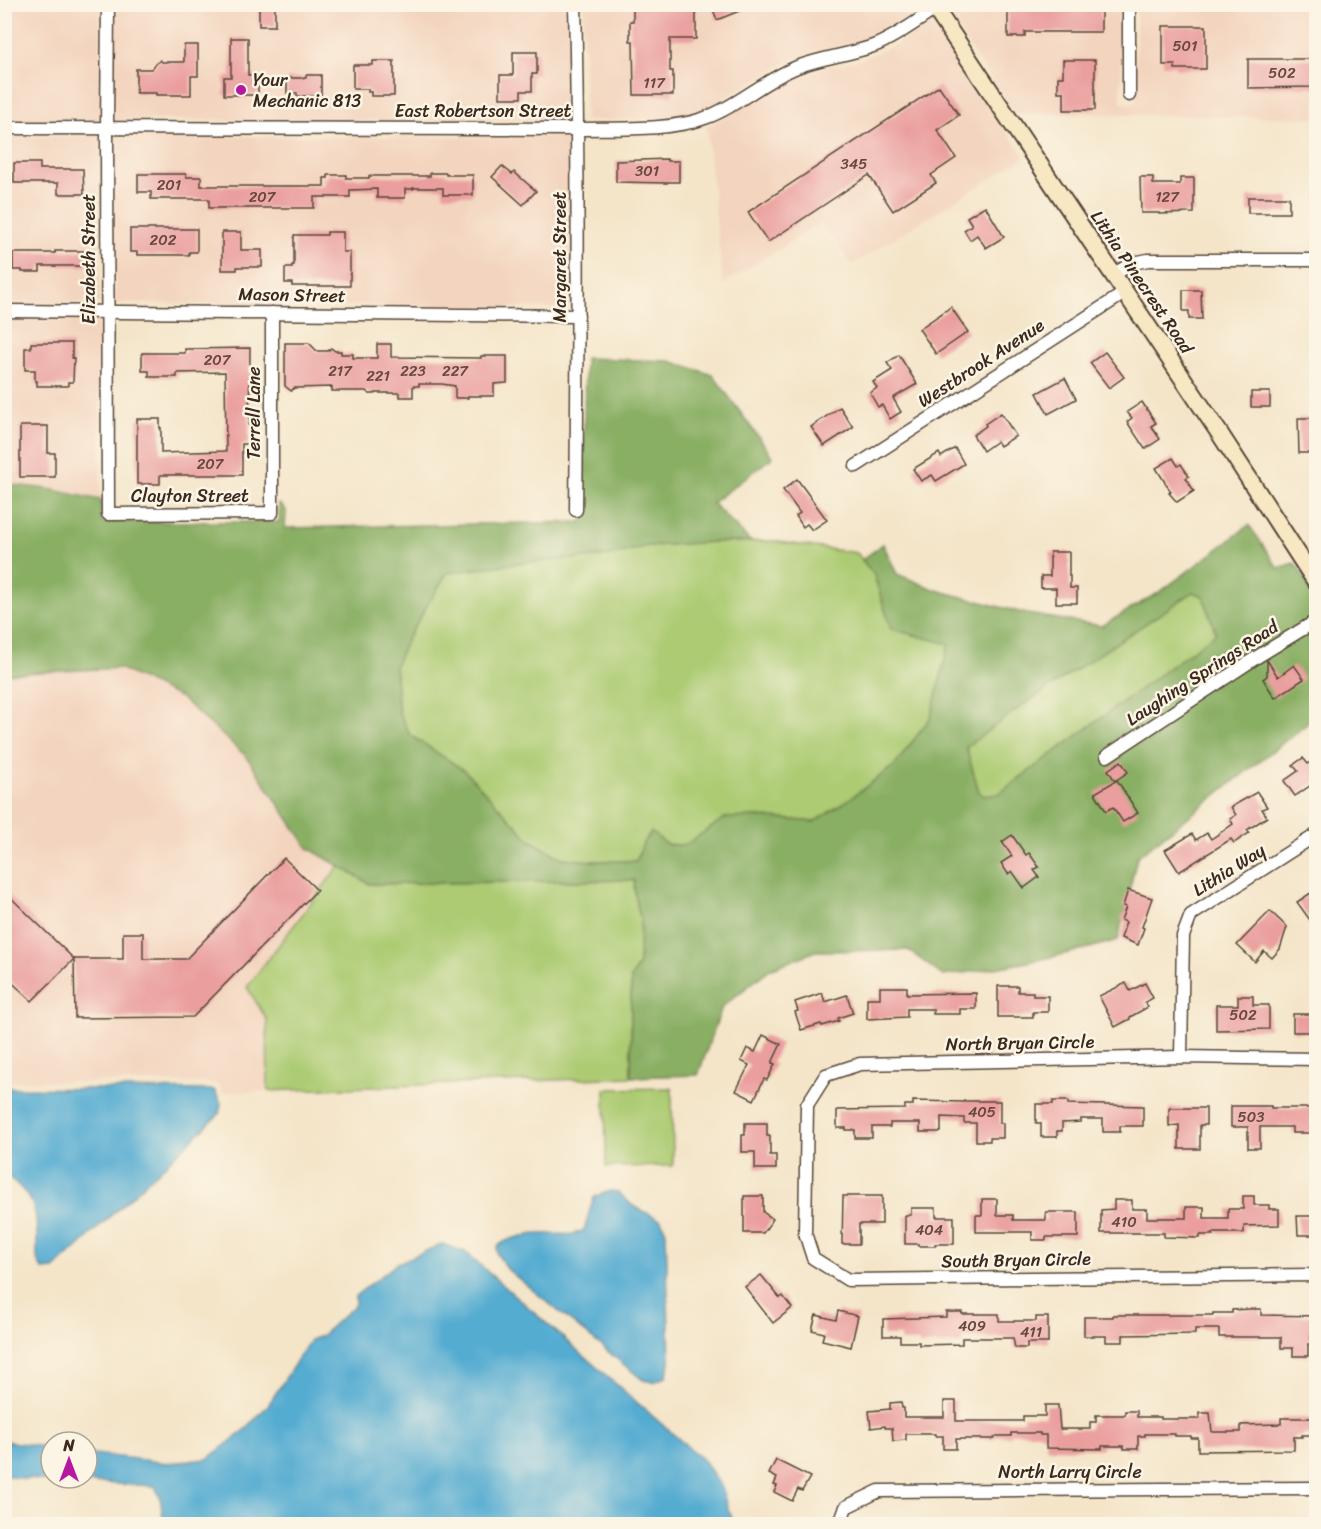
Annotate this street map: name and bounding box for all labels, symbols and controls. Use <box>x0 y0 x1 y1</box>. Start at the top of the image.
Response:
house number: 501 <box>1172 33 1198 59</box>
house number: 502 <box>1268 60 1296 86</box>
place label: Your Mechanic 813 <box>253 64 361 117</box>
house number: 117 <box>643 70 666 96</box>
marker: Your Mechanic 813 <box>234 83 248 97</box>
street label: East Robertson Street <box>395 95 571 127</box>
house number: 345 <box>841 151 867 177</box>
house number: 301 <box>635 158 659 184</box>
house number: 201 <box>157 172 181 198</box>
house number: 207 <box>249 184 277 210</box>
house number: 127 <box>1155 184 1180 210</box>
street label: Margaret Street <box>544 191 576 322</box>
street label: Elizabeth Street <box>73 194 105 324</box>
street label: Lithia Pinecrest Road <box>1082 204 1203 362</box>
house number: 202 <box>150 227 177 253</box>
street label: Mason Street <box>238 278 346 312</box>
street label: Westbrook Avenue <box>911 310 1051 416</box>
house number: 207 <box>204 347 232 373</box>
house number: 217 <box>328 358 353 384</box>
house number: 223 <box>400 358 426 384</box>
house number: 227 <box>442 358 469 384</box>
house number: 221 <box>366 363 390 389</box>
street label: Terrell Lane <box>238 367 270 459</box>
house number: 207 <box>197 451 225 477</box>
street label: Clayton Street <box>131 480 249 512</box>
street label: Laughing Springs Road <box>1119 611 1286 735</box>
street label: Lithia Way <box>1186 834 1273 905</box>
house number: 502 <box>1229 1002 1257 1028</box>
street label: North Bryan Circle <box>945 1026 1095 1060</box>
house number: 405 <box>968 1099 996 1125</box>
house number: 503 <box>1238 1104 1264 1130</box>
house number: 410 <box>1111 1209 1137 1235</box>
house number: 404 <box>915 1217 943 1243</box>
street label: South Bryan Circle <box>941 1243 1091 1277</box>
house number: 409 <box>958 1313 986 1339</box>
house number: 411 <box>1020 1319 1042 1345</box>
north arrow <box>39 1430 99 1490</box>
text: N <box>62 1431 75 1460</box>
street label: North Larry Circle <box>998 1456 1142 1488</box>

